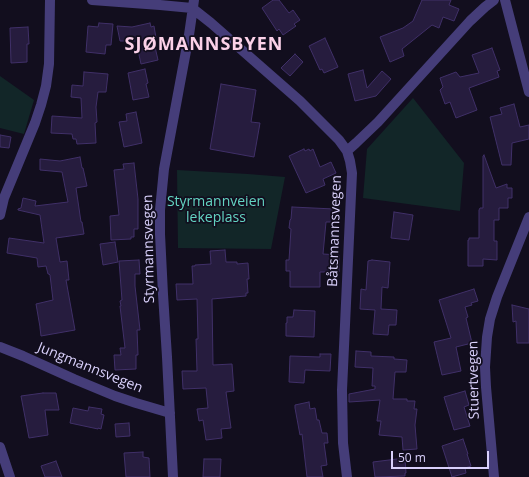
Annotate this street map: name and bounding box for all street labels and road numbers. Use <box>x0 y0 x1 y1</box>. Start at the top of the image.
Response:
street label: Båtsmannsvegen <box>325 175 345 287</box>
street label: Styrmannsvegen <box>140 194 158 304</box>
street label: Jungmannsvegen <box>35 339 145 397</box>
street label: Stuertvegen <box>465 340 483 420</box>

